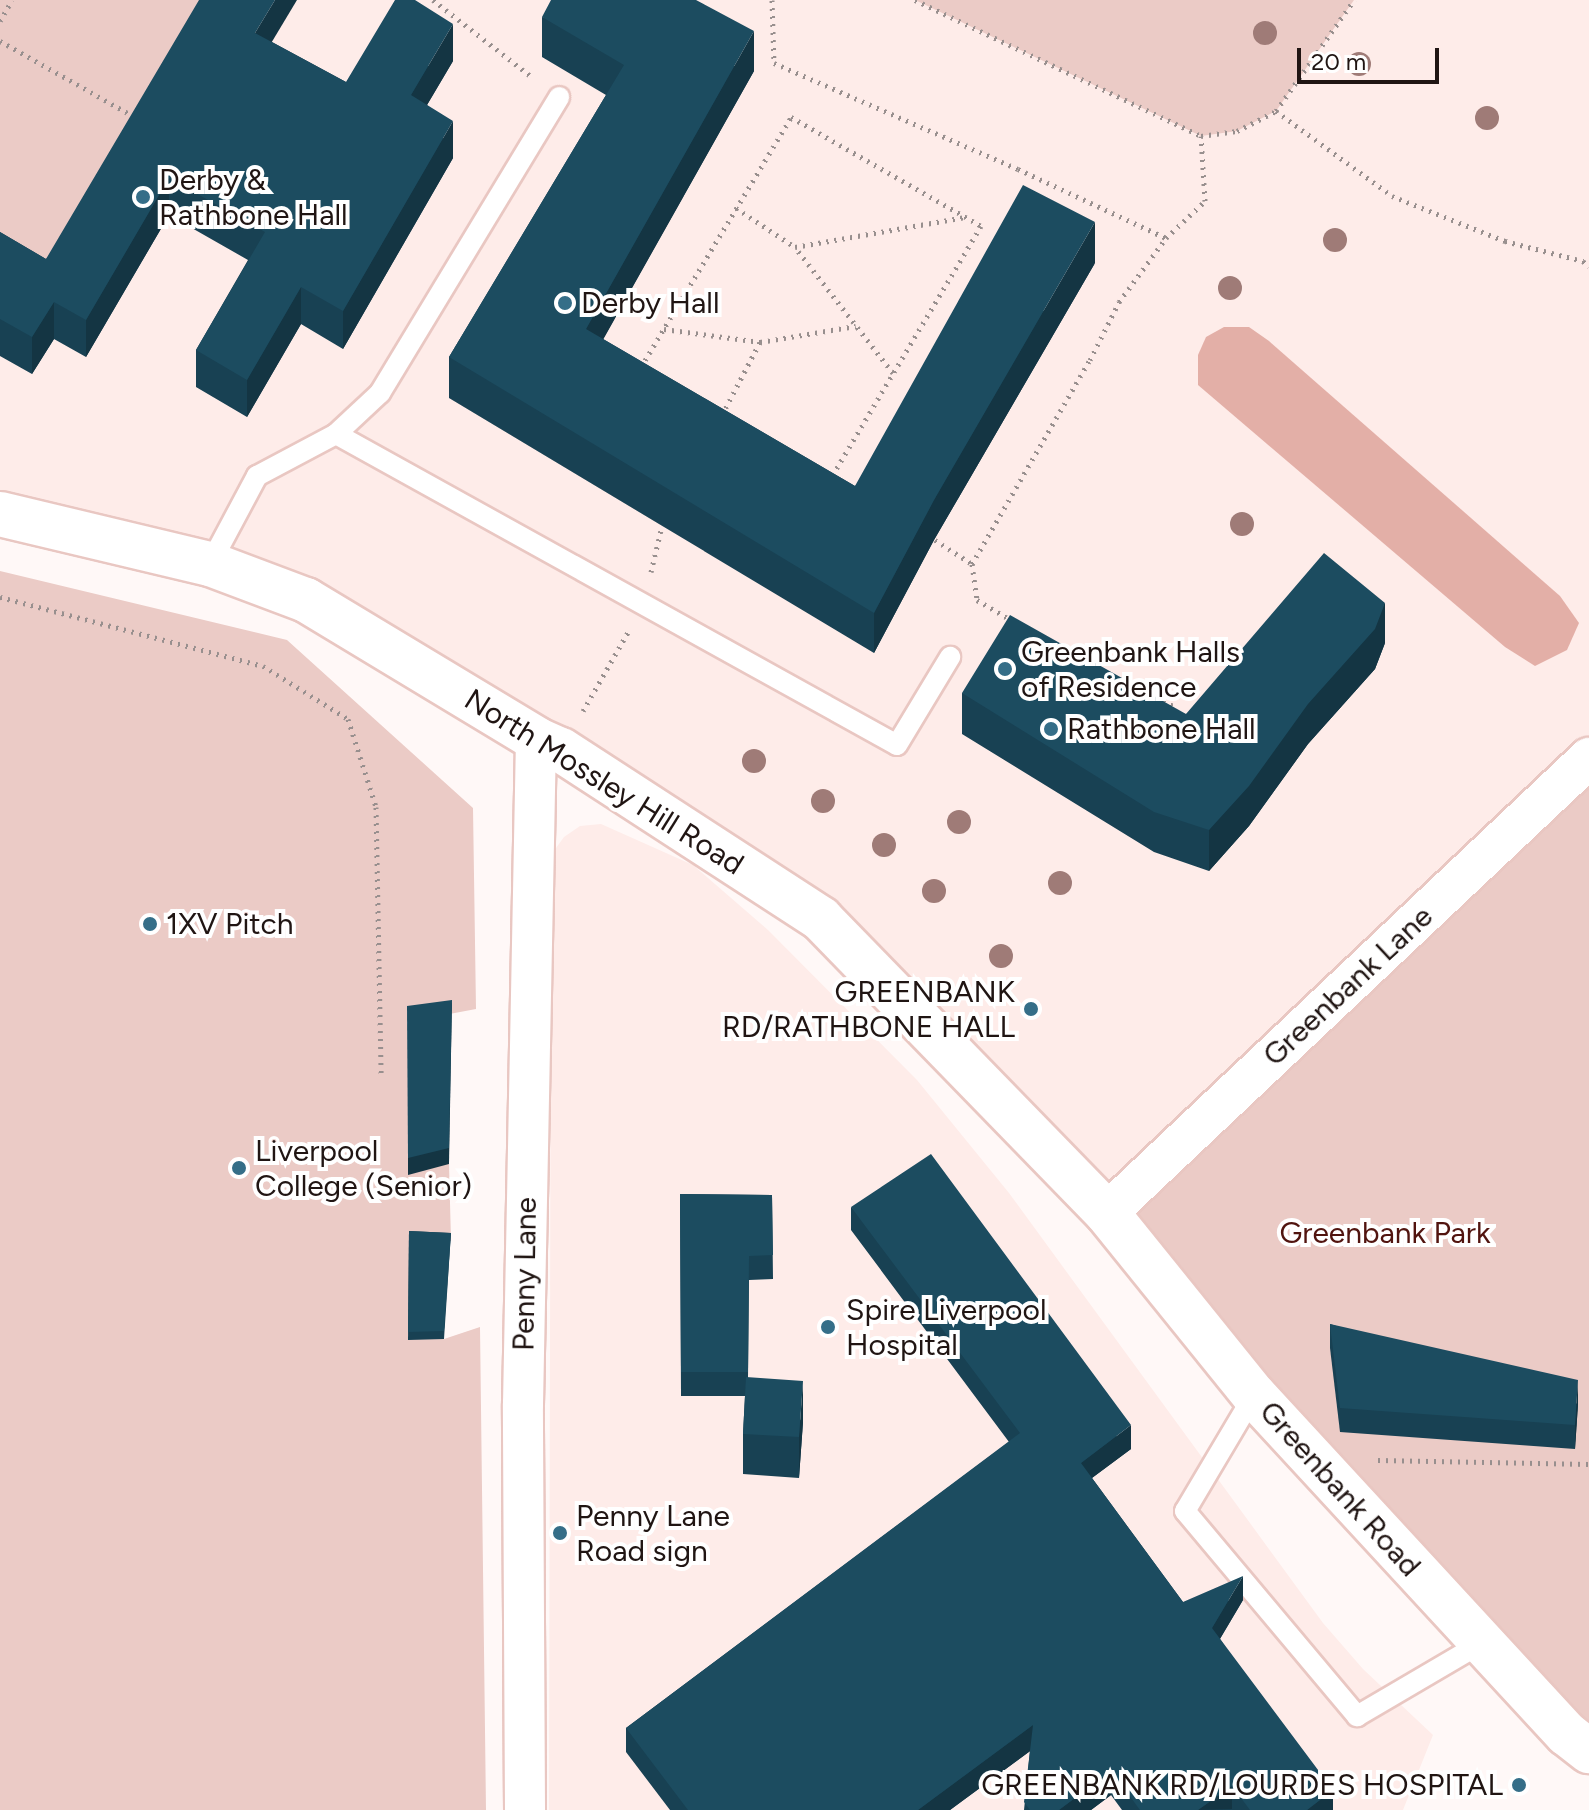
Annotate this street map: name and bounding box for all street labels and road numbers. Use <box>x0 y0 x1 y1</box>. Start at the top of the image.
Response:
street label: North Mossley Hill Road <box>458 681 750 883</box>
street label: Greenbank Lane <box>1256 898 1440 1074</box>
street label: Penny Lane <box>506 1197 544 1351</box>
street label: Greenbank Road <box>1252 1394 1428 1584</box>

